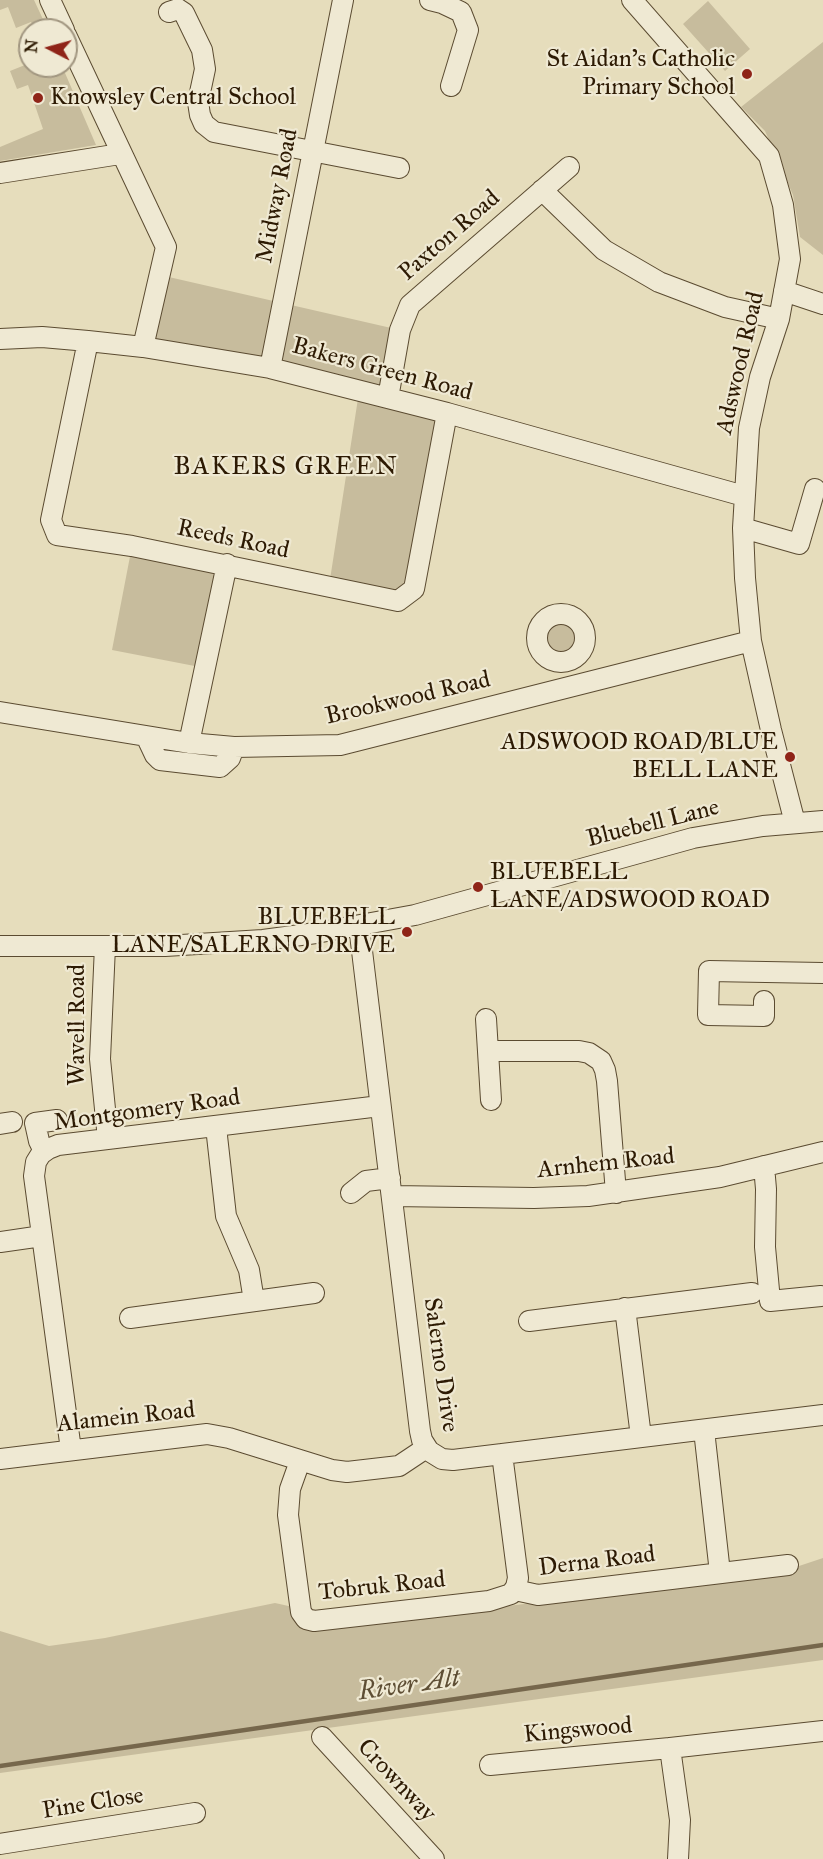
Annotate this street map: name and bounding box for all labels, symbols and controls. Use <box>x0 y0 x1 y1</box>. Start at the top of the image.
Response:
north arrow <box>18 18 78 78</box>
text: N <box>21 39 42 54</box>
place label: St Aidan's Catholic Primary School <box>546 46 735 102</box>
marker: St Aidan's Catholic Primary School <box>740 67 754 81</box>
place label: Knowsley Central School <box>50 84 296 112</box>
marker: Knowsley Central School <box>31 91 45 105</box>
street label: Midway Road <box>251 126 305 266</box>
street label: Paxton Road <box>394 184 506 288</box>
street label: Adswood Road <box>711 289 771 437</box>
street label: Bakers Green Road <box>289 332 475 408</box>
district label: BAKERS GREEN <box>173 452 399 484</box>
street label: Reeds Road <box>174 514 292 566</box>
street label: Brookwood Road <box>323 666 493 732</box>
place label: ADSWOOD ROAD/BLUE BELL LANE <box>501 729 778 785</box>
marker: ADSWOOD ROAD/BLUE BELL LANE <box>783 750 797 764</box>
street label: Bluebell Lane <box>584 794 722 854</box>
place label: BLUEBELL LANE/ADSWOOD ROAD <box>490 859 770 915</box>
marker: BLUEBELL LANE/ADSWOOD ROAD <box>471 880 485 894</box>
place label: BLUEBELL LANE/SALERNO DRIVE <box>111 904 395 960</box>
marker: BLUEBELL LANE/SALERNO DRIVE <box>400 925 414 939</box>
street label: Wavell Road <box>64 964 92 1086</box>
street label: Montgomery Road <box>52 1084 242 1138</box>
street label: Arnhem Road <box>536 1142 676 1186</box>
street label: Salerno Drive <box>416 1296 464 1434</box>
street label: Alamein Road <box>55 1396 197 1440</box>
street label: Derna Road <box>537 1541 657 1583</box>
street label: Tobruk Road <box>317 1566 447 1608</box>
water label: River Alt <box>356 1663 462 1709</box>
street label: Kingswood <box>523 1712 633 1750</box>
street label: Crownway <box>350 1734 442 1828</box>
street label: Pine Close <box>40 1782 146 1826</box>

